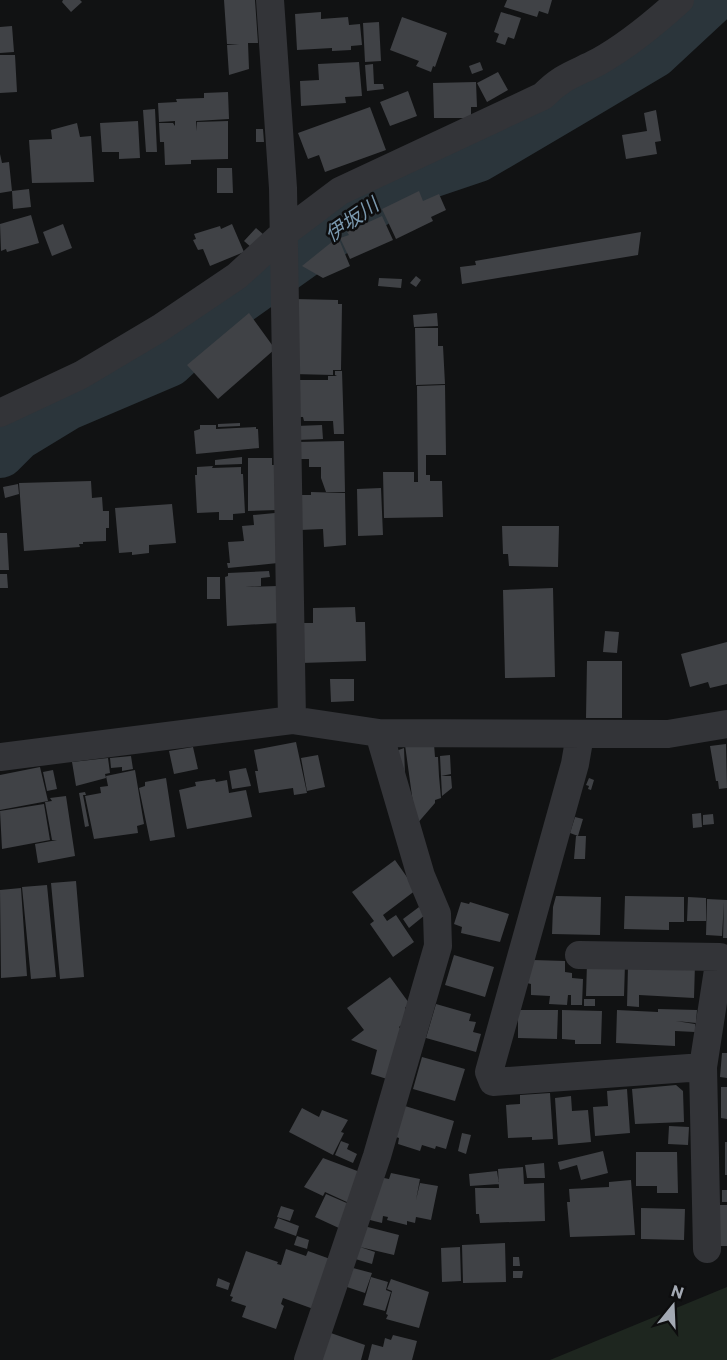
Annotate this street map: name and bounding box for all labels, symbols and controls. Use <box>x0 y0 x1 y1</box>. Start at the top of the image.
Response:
water label: 伊坂川 <box>320 191 384 246</box>
north arrow <box>643 1276 703 1336</box>
text: N <box>669 1280 686 1302</box>

